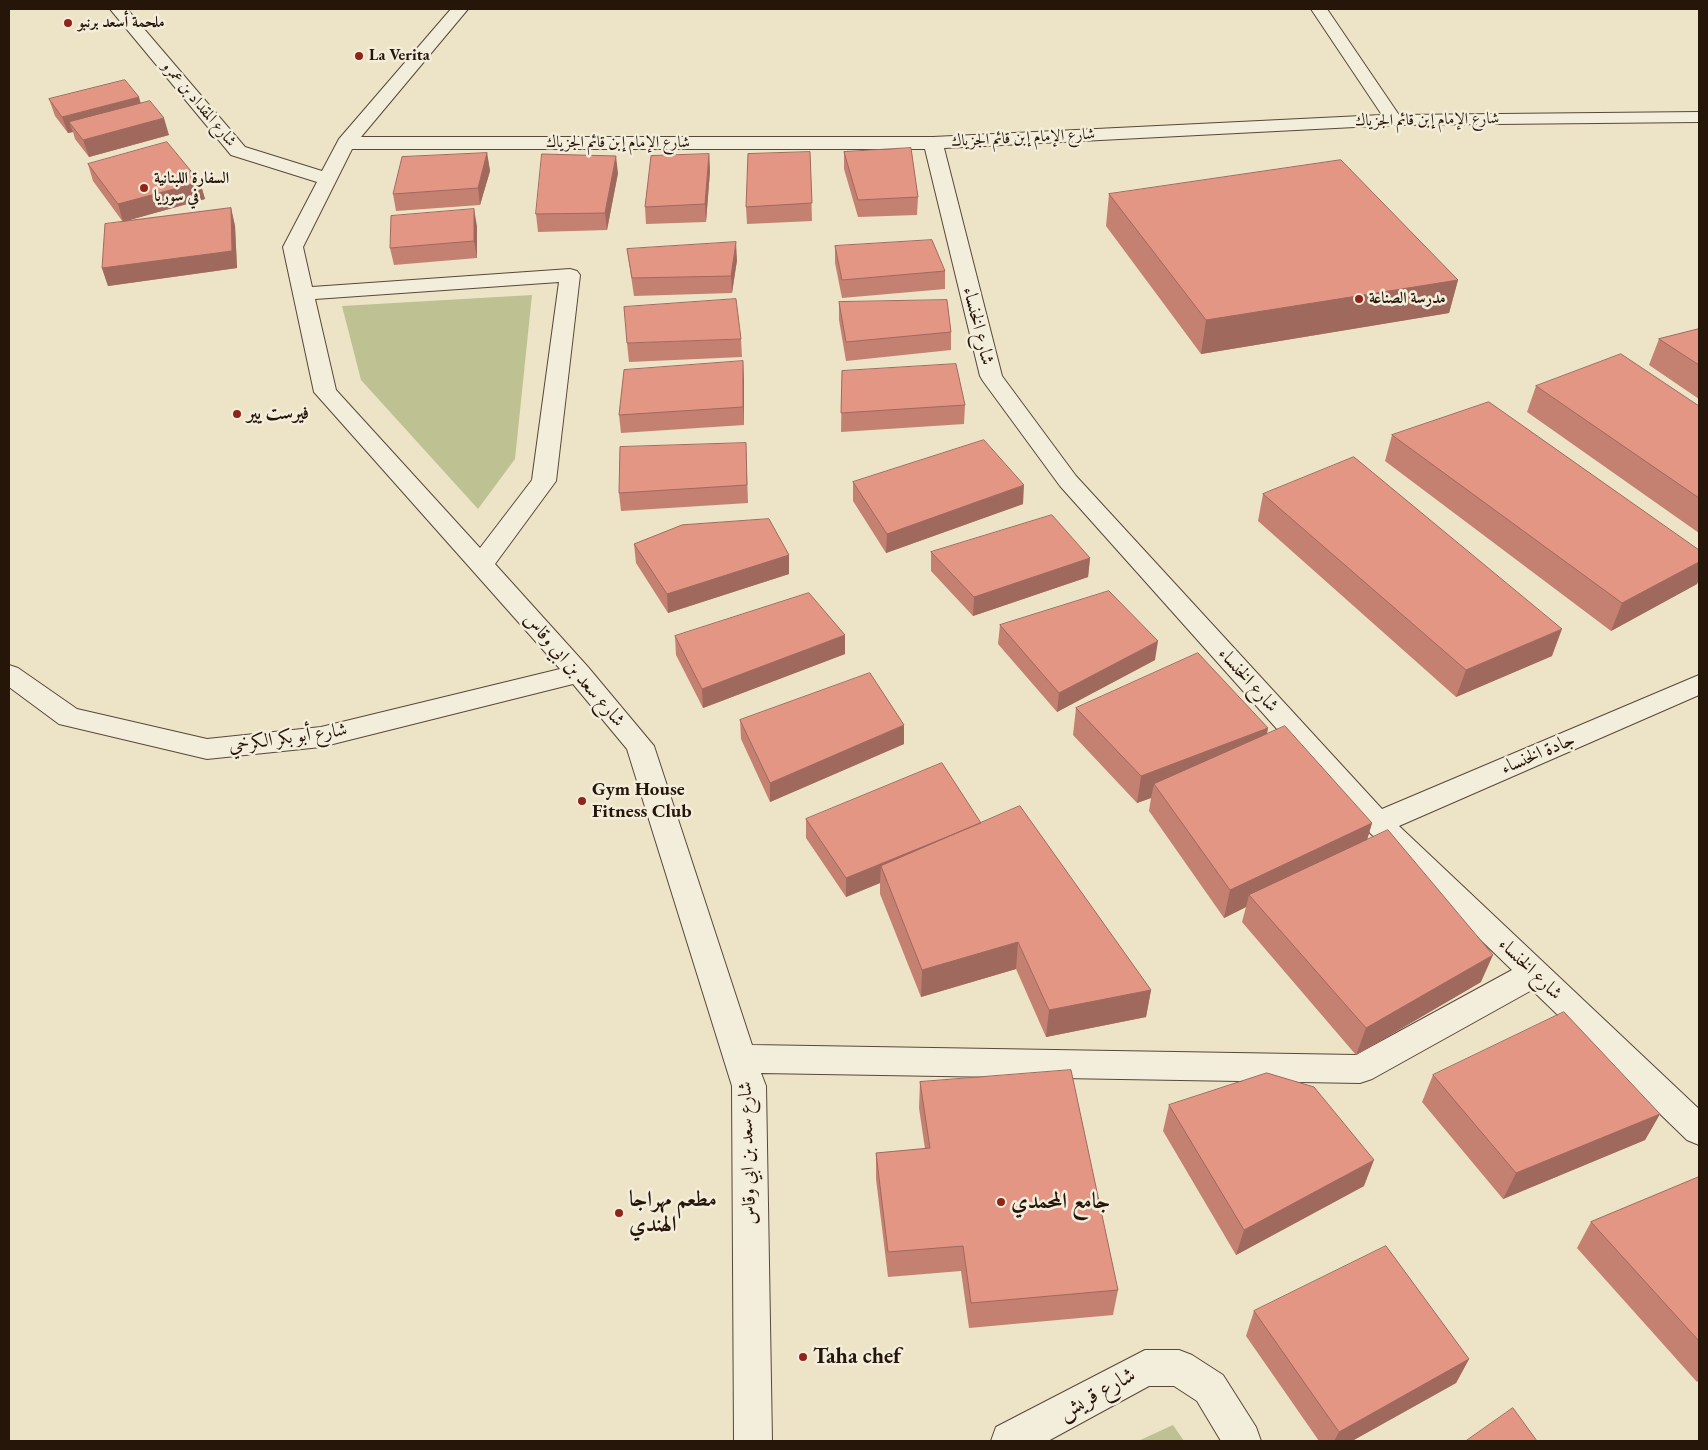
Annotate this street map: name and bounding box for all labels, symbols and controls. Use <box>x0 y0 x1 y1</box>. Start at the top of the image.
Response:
place label: ملحمة أسعد برنبو <box>78 13 165 33</box>
marker: ملحمة أسعد برنبو <box>62 17 74 29</box>
place label: La Verita <box>369 46 430 66</box>
marker: La Verita <box>353 50 365 62</box>
street label: شارع المقداد بن عمرو <box>158 57 240 151</box>
street label: شارع الإمام إبن قائم الجزياك <box>1355 109 1499 131</box>
street label: شارع الإمام إبن قائم الجزياك <box>950 125 1096 151</box>
street label: شارع الإمام إبن قائم الجزياك <box>546 133 690 153</box>
place label: السفارة اللبنانية في سوريا <box>154 169 229 207</box>
marker: السفارة اللبنانية في سوريا <box>138 182 150 194</box>
street label: شارع الخنساء <box>957 284 999 368</box>
place label: مدرسة الصناعة <box>1369 289 1446 309</box>
marker: مدرسة الصناعة <box>1353 293 1365 305</box>
place label: فيرست يير <box>247 403 309 425</box>
marker: فيرست يير <box>231 408 243 420</box>
street label: شارع سعد بن ابي وقاس <box>518 608 630 732</box>
street label: شارع الخنساء <box>1213 643 1283 717</box>
street label: شارع أبو بكر الكرخي <box>227 718 349 758</box>
street label: جادة الخنساء <box>1497 728 1579 780</box>
place label: Gym House Fitness Club <box>592 779 691 823</box>
marker: Gym House Fitness Club <box>576 795 588 807</box>
street label: شارع الخنساء <box>1493 933 1567 1005</box>
street label: شارع سعد بن ابي وقاس <box>734 1081 762 1225</box>
place label: مطعم مهراجا الهندي <box>629 1187 717 1238</box>
place label: جامع المحمدي <box>1011 1189 1110 1215</box>
marker: جامع المحمدي <box>995 1196 1007 1208</box>
marker: مطعم مهراجا الهندي <box>613 1207 625 1219</box>
place label: Taha chef <box>813 1344 901 1370</box>
marker: Taha chef <box>797 1351 809 1363</box>
street label: شارع قريش <box>1054 1362 1140 1426</box>

